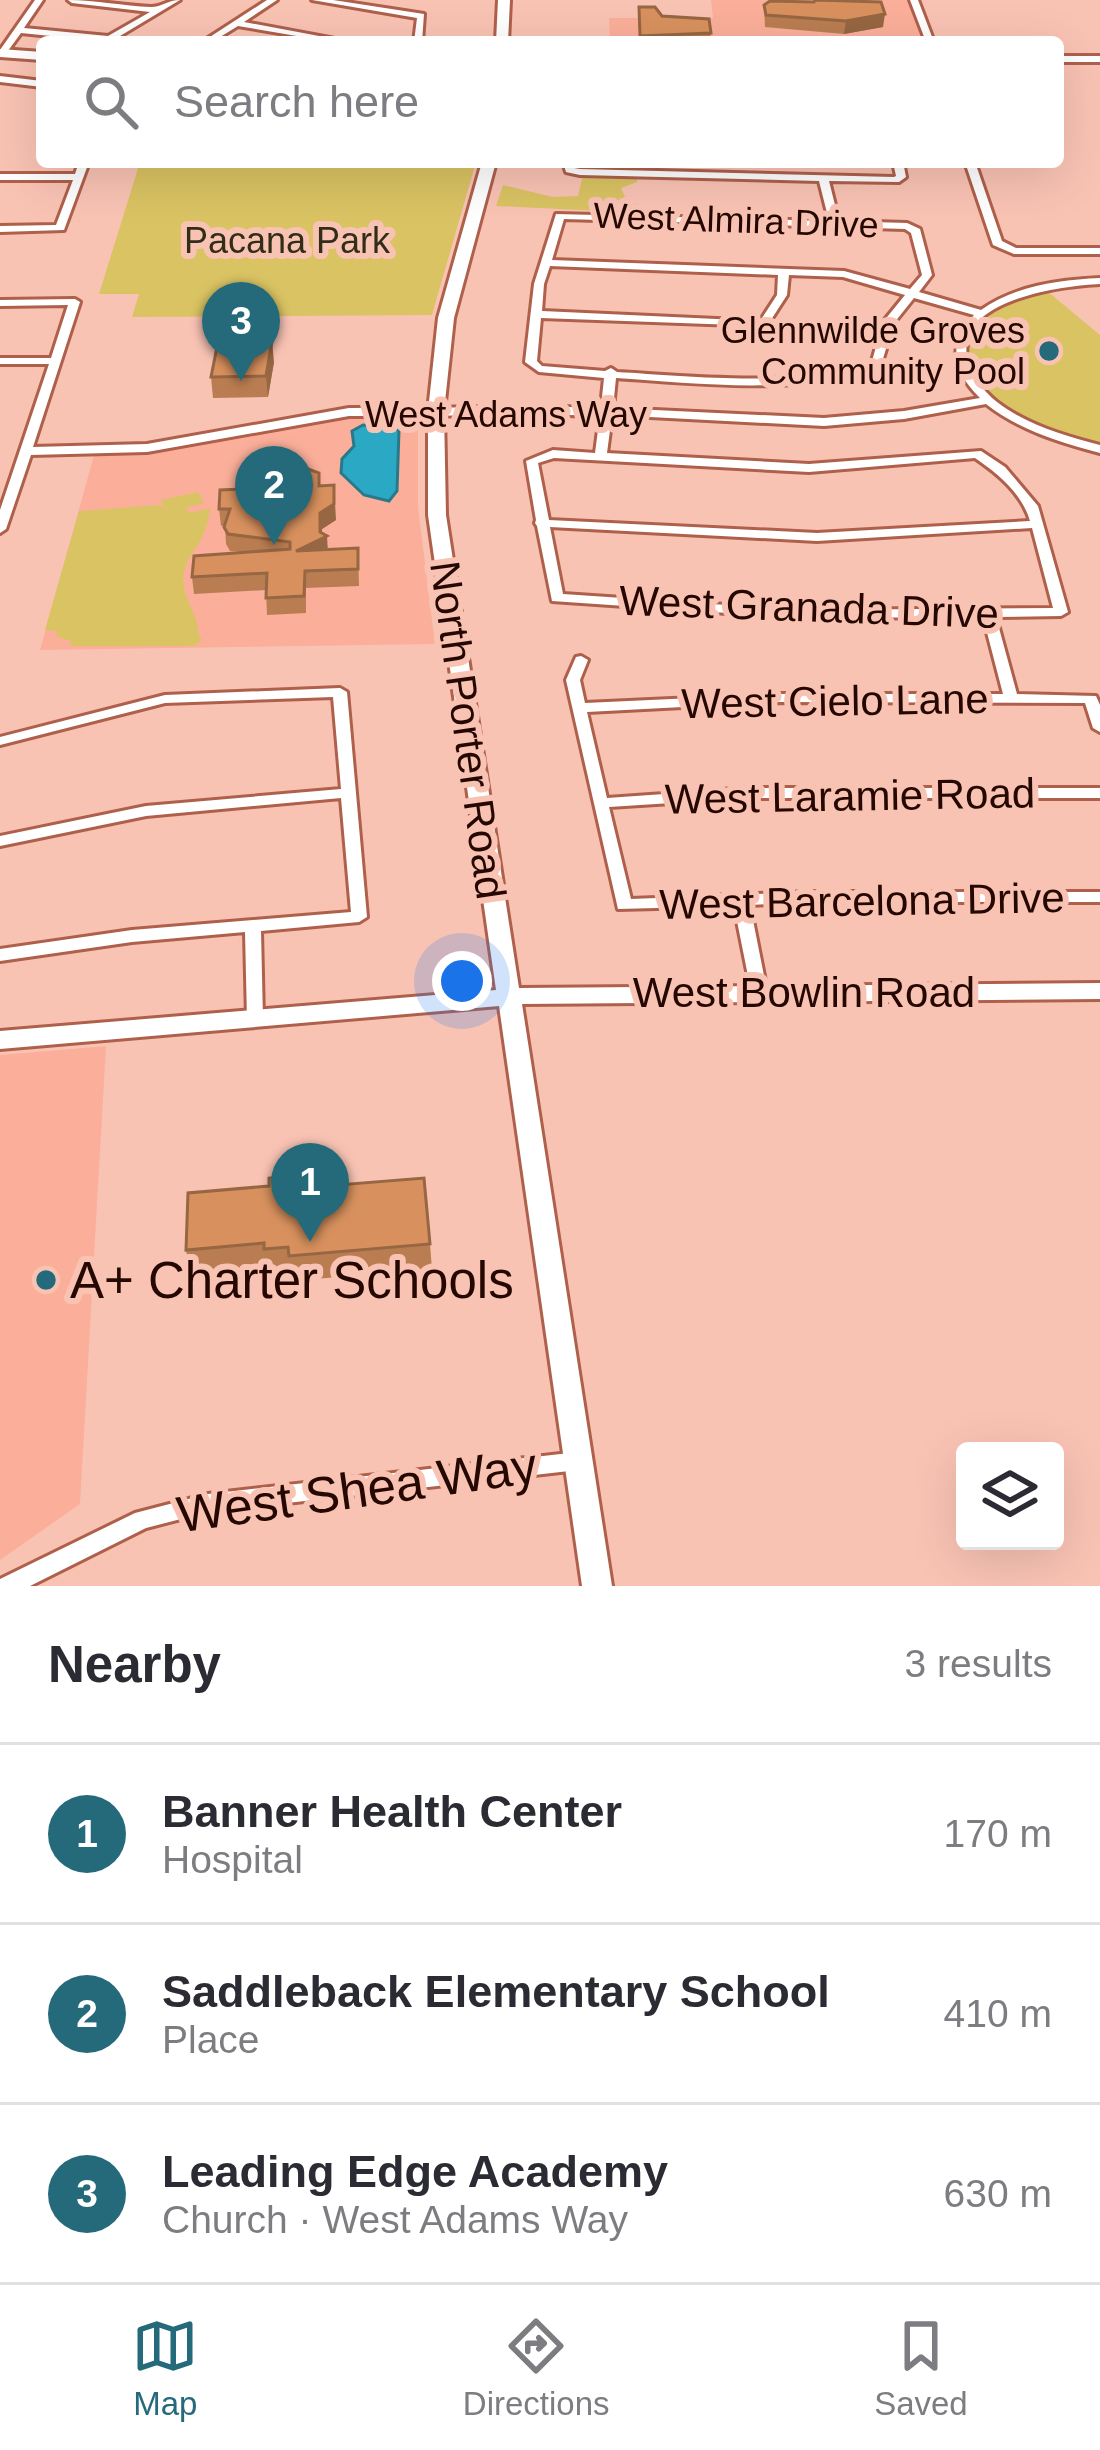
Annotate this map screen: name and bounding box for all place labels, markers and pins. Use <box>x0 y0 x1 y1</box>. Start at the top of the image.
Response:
pin: 3 <box>202 282 280 381</box>
place label: Glennwilde Groves Community Pool <box>721 310 1025 392</box>
marker: Glennwilde Groves Community Pool <box>1036 338 1062 364</box>
pin: 2 <box>235 446 313 545</box>
pin: 1 <box>271 1143 349 1242</box>
place label: A+ Charter Schools <box>70 1252 514 1309</box>
marker: A+ Charter Schools <box>33 1267 59 1293</box>

